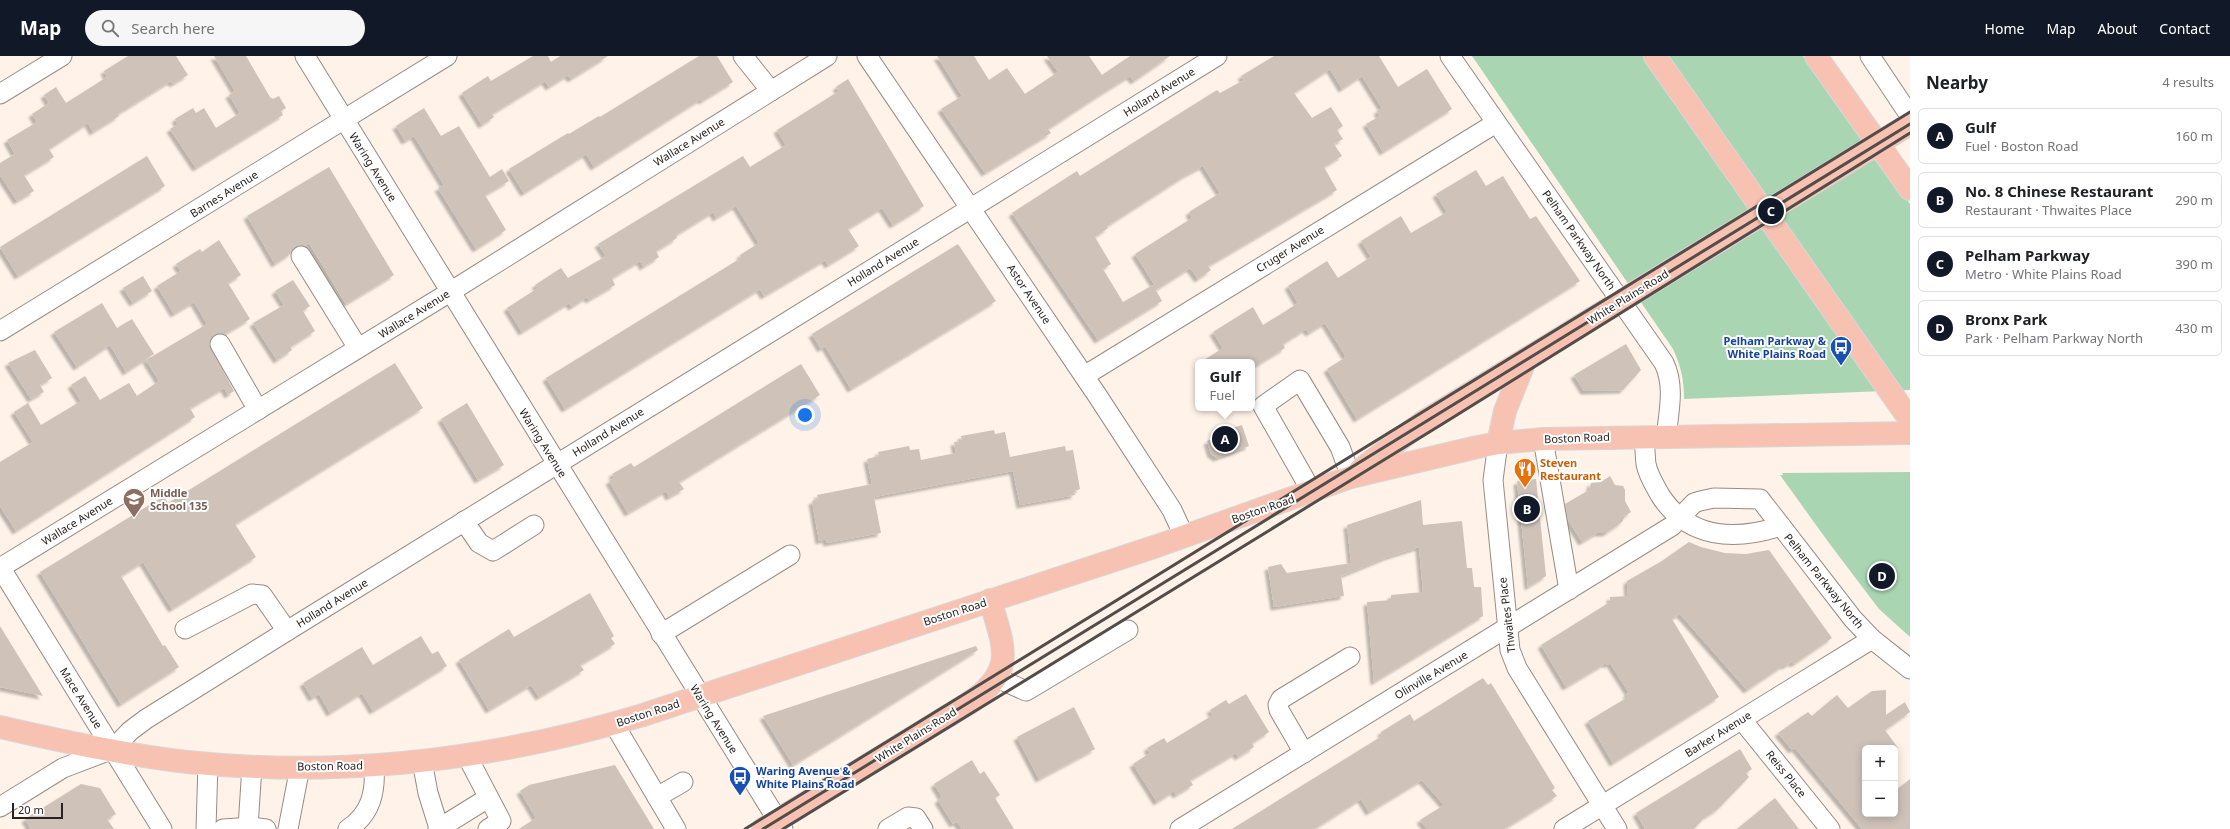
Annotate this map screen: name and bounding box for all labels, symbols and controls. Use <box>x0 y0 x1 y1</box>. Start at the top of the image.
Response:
search box <box>85 10 365 46</box>
text: Map <box>20 15 61 41</box>
icon: search <box>99 17 121 39</box>
text: Search here <box>131 18 215 38</box>
text: Home <box>1985 19 2024 38</box>
text: Map <box>2046 19 2076 38</box>
text: About <box>2098 19 2137 38</box>
text: Contact <box>2159 19 2210 38</box>
street label: Holland Avenue <box>1120 64 1197 120</box>
text: Nearby <box>1926 71 1988 94</box>
text: 4 results <box>2162 73 2214 91</box>
street label: Wallace Avenue <box>650 114 727 169</box>
text: Gulf <box>1965 117 1996 137</box>
text: A <box>1936 127 1945 145</box>
text: 160 m <box>2175 127 2213 145</box>
street label: Waring Avenue <box>346 129 401 204</box>
text: Fuel · Boston Road <box>1965 137 2078 155</box>
street label: Barnes Avenue <box>187 167 261 221</box>
text: No. 8 Chinese Restaurant <box>1965 181 2153 201</box>
street label: Pelham Parkway North <box>1539 187 1620 293</box>
text: B <box>1936 191 1944 209</box>
text: 290 m <box>2175 191 2213 209</box>
pin: C <box>1758 196 1784 226</box>
text: Restaurant · Thwaites Place <box>1965 201 2132 219</box>
street label: Cruger Avenue <box>1253 222 1326 275</box>
street label: Holland Avenue <box>844 234 921 290</box>
text: Pelham Parkway <box>1965 245 2090 265</box>
text: C <box>1936 255 1944 273</box>
text: 390 m <box>2175 255 2213 273</box>
street label: Astor Avenue <box>1004 261 1055 326</box>
text: Metro · White Plains Road <box>1965 265 2122 283</box>
street label: White Plains Road <box>1584 266 1671 328</box>
street label: Wallace Avenue <box>375 286 452 341</box>
text: Bronx Park <box>1965 309 2047 329</box>
text: D <box>1935 319 1945 337</box>
text: 430 m <box>2175 319 2213 337</box>
text: Park · Pelham Parkway North <box>1965 329 2143 347</box>
place label: Pelham Parkway & White Plains Road <box>1723 333 1827 361</box>
bus stop icon: Pelham Parkway & White Plains Road <box>1828 334 1854 367</box>
popup <box>1195 359 1255 411</box>
text: Gulf <box>1210 366 1240 386</box>
text: Fuel <box>1210 386 1235 404</box>
street label: Holland Avenue <box>569 404 646 460</box>
street label: Waring Avenue <box>516 405 571 480</box>
your location <box>795 405 815 425</box>
pin: A <box>1212 424 1238 454</box>
street label: Boston Road <box>1544 429 1610 446</box>
place label: Steven Restaurant <box>1540 455 1601 483</box>
restaurant icon: Steven Restaurant <box>1512 456 1538 489</box>
place label: Middle School 135 <box>150 485 208 513</box>
school or university icon: Middle School 135 <box>121 486 147 519</box>
street label: Boston Road <box>1229 491 1296 526</box>
street label: Wallace Avenue <box>38 493 115 548</box>
pin: B <box>1514 494 1540 524</box>
street label: Pelham Parkway North <box>1781 530 1868 632</box>
pin: D <box>1869 561 1895 591</box>
street label: Holland Avenue <box>293 575 370 631</box>
street label: Thwaites Place <box>1494 576 1519 654</box>
street label: Boston Road <box>921 594 988 629</box>
street label: Olinville Avenue <box>1391 647 1470 702</box>
street label: Mace Avenue <box>57 664 106 731</box>
street label: Waring Avenue <box>687 681 742 756</box>
street label: Boston Road <box>614 695 681 730</box>
street label: White Plains Road <box>872 704 959 766</box>
street label: Barker Avenue <box>1682 707 1754 760</box>
map controls <box>1862 745 1898 817</box>
button: + <box>1862 745 1898 781</box>
street label: Reiss Place <box>1763 747 1810 800</box>
street label: Boston Road <box>297 757 363 774</box>
place label: Waring Avenue & White Plains Road <box>756 763 854 791</box>
bus stop icon: Waring Avenue & White Plains Road <box>727 764 753 797</box>
button: − <box>1862 781 1898 817</box>
scale bar <box>12 801 63 820</box>
text: 20 m <box>18 802 44 817</box>

